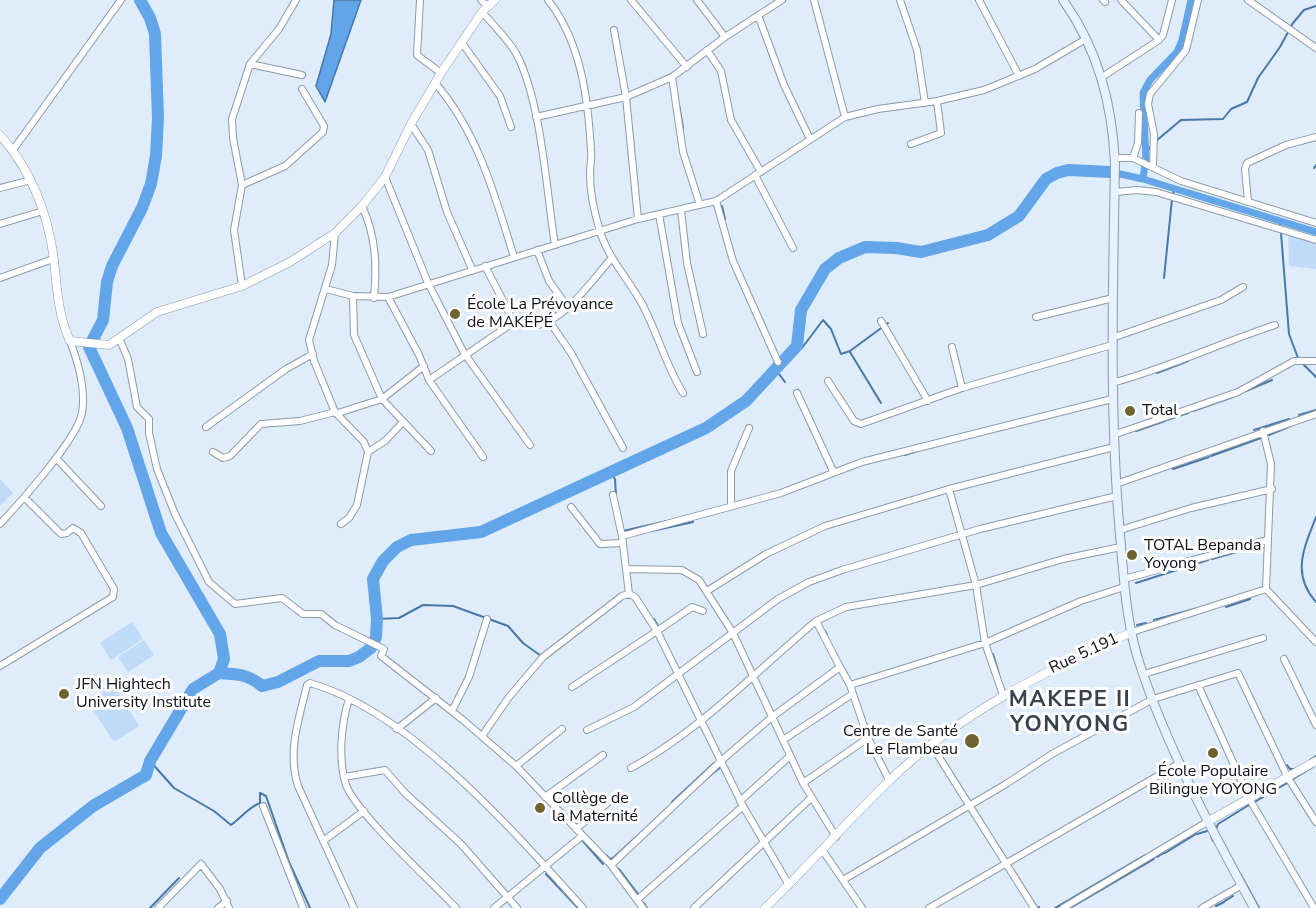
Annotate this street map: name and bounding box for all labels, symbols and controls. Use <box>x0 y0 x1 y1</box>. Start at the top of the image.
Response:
place label: École La Prévoyance de MAKÉPÉ <box>467 295 613 333</box>
marker: École La Prévoyance de MAKÉPÉ <box>448 307 462 321</box>
place label: Total <box>1142 401 1178 421</box>
marker: Total <box>1123 404 1137 418</box>
place label: TOTAL Bepanda Yoyong <box>1144 536 1261 574</box>
marker: TOTAL Bepanda Yoyong <box>1125 548 1139 562</box>
street label: Rue 5.191 <box>1046 630 1122 678</box>
place label: JFN Hightech University Institute <box>76 675 211 713</box>
marker: JFN Hightech University Institute <box>57 687 71 701</box>
district label: MAKEPE II YONYONG <box>1009 688 1131 740</box>
place label: Centre de Santé Le Flambeau <box>843 722 958 760</box>
marker: Centre de Santé Le Flambeau <box>963 732 981 750</box>
marker: École Populaire Bilingue YOYONG <box>1206 746 1220 760</box>
place label: École Populaire Bilingue YOYONG <box>1149 762 1277 800</box>
place label: Collège de la Maternité <box>552 789 638 827</box>
marker: Collège de la Maternité <box>533 801 547 815</box>

